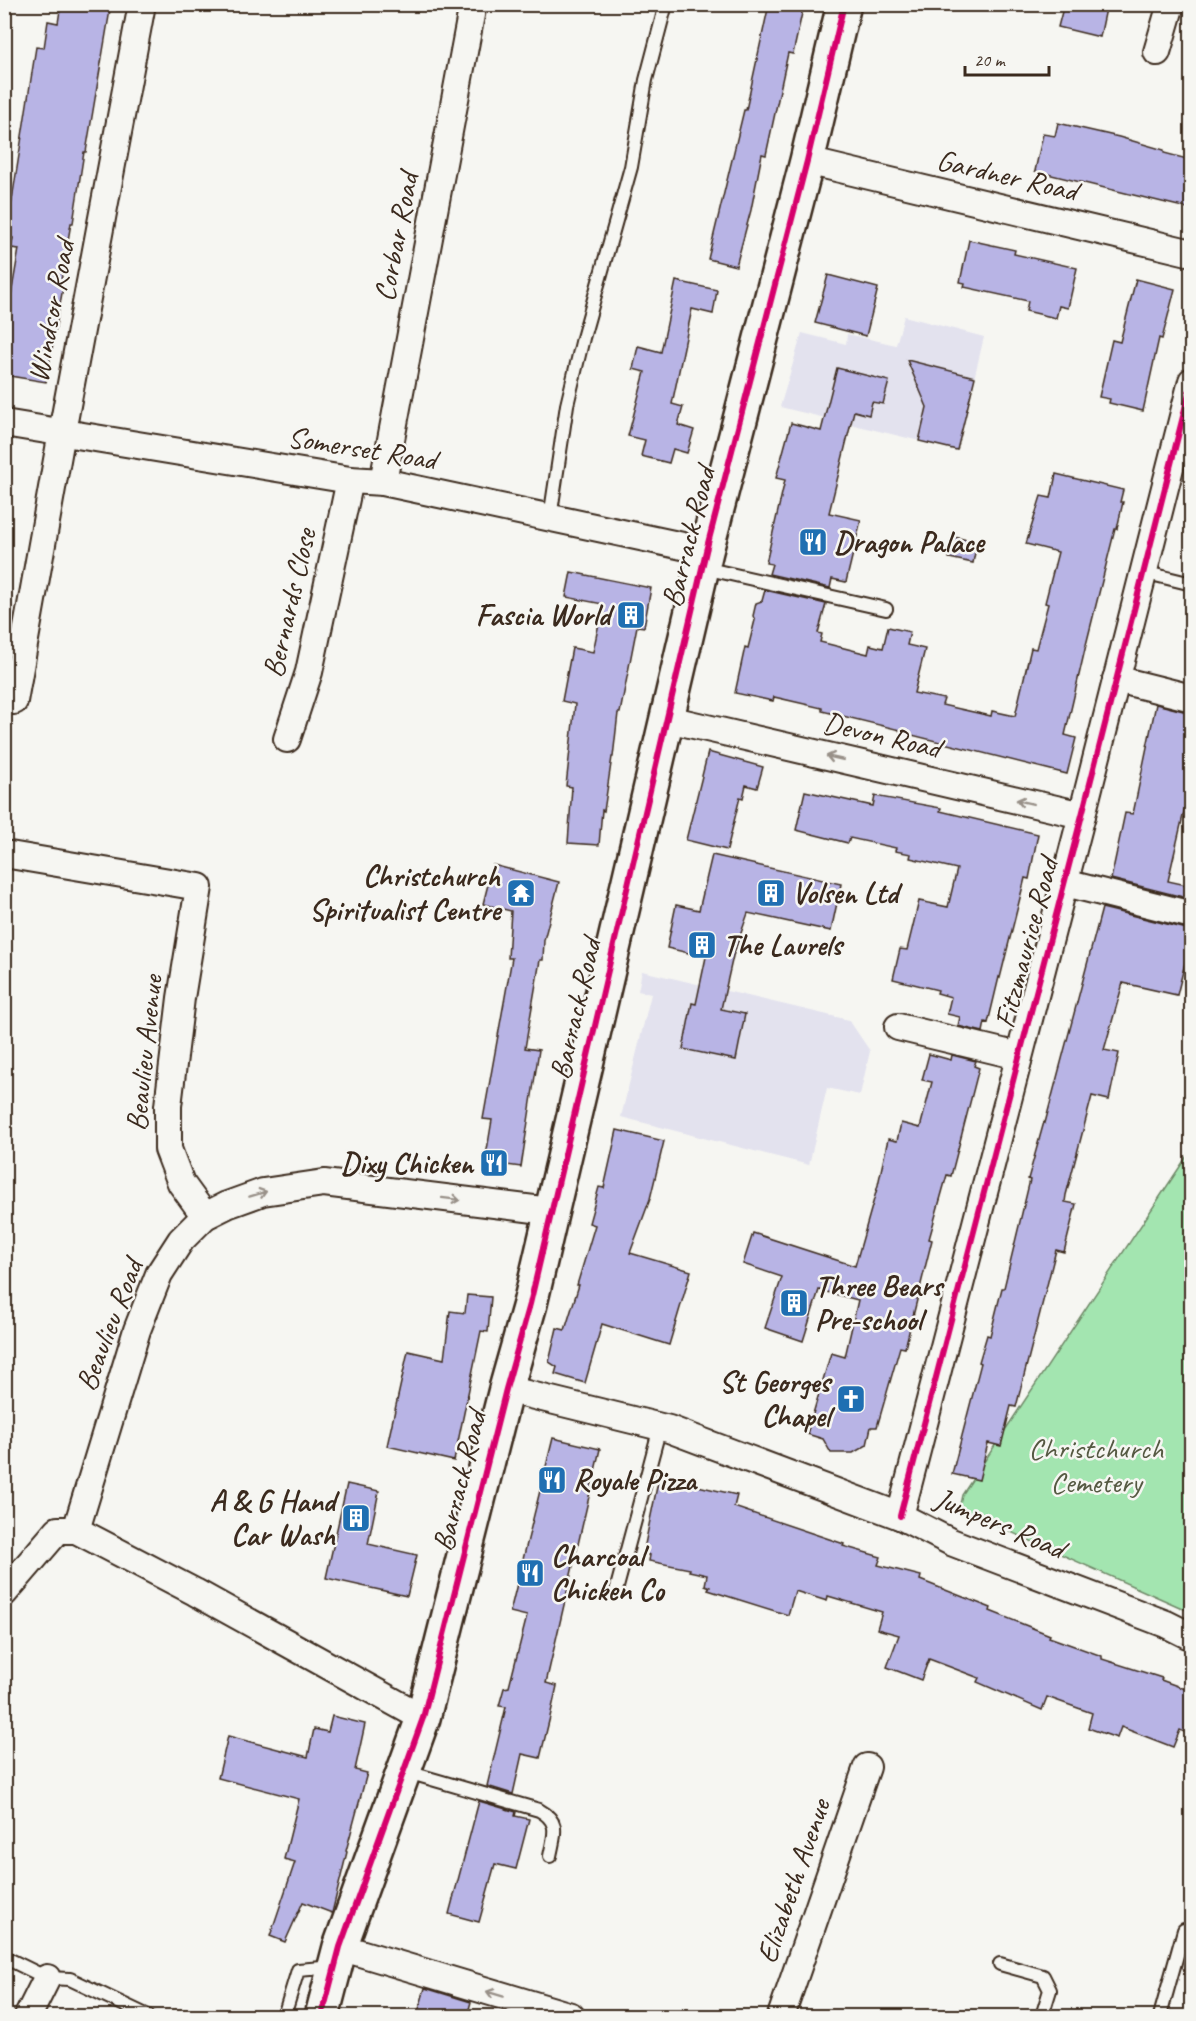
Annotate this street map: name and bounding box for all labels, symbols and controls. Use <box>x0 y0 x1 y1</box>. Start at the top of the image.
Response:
scale bar <box>965 39 1049 77</box>
text: 20 m <box>974 49 1007 71</box>
street label: Gardner Road <box>933 140 1085 211</box>
street label: Corbar Road <box>365 165 428 304</box>
street label: Windsor Road <box>19 233 84 385</box>
street label: Somerset Road <box>285 418 443 479</box>
street label: Barrack Road <box>652 459 725 611</box>
street label: Bernards Close <box>253 523 325 681</box>
place label: Dragon Palace <box>834 523 986 561</box>
restaurant icon: Dragon Palace <box>797 526 829 558</box>
place label: Fascia World <box>476 596 615 634</box>
building icon: Fascia World <box>615 599 647 631</box>
street label: Devon Road <box>820 703 948 768</box>
one-way arrow <box>826 751 845 763</box>
one-way arrow <box>1016 795 1035 807</box>
street label: Fitzmaurice Road <box>985 850 1068 1032</box>
place label: Christchurch Spiritualist Centre <box>309 857 503 929</box>
place label: Volsen Ltd <box>792 874 903 912</box>
temple icon: Christchurch Spiritualist Centre <box>505 877 537 909</box>
building icon: Volsen Ltd <box>755 877 787 909</box>
place label: The Laurels <box>723 926 845 964</box>
building icon: The Laurels <box>686 929 718 961</box>
street label: Barrack Road <box>540 931 611 1083</box>
street label: Beaulieu Avenue <box>117 971 171 1133</box>
place label: Dixy Chicken <box>341 1144 475 1183</box>
restaurant icon: Dixy Chicken <box>478 1147 510 1179</box>
one-way arrow <box>248 1188 267 1199</box>
one-way arrow <box>441 1194 461 1205</box>
street label: Beaulieu Road <box>67 1250 153 1396</box>
place label: Three Bears Pre-school <box>815 1267 945 1339</box>
building icon: Three Bears Pre-school <box>778 1287 810 1319</box>
place label: St Georges Chapel <box>719 1363 836 1435</box>
church icon: St Georges Chapel <box>835 1383 867 1415</box>
street label: Barrack Road <box>423 1403 496 1555</box>
park label: Christchurch Cemetery <box>1029 1429 1164 1501</box>
place label: Royale Pizza <box>573 1461 699 1499</box>
restaurant icon: Royale Pizza <box>536 1464 568 1496</box>
street label: Jumpers Road <box>928 1478 1074 1569</box>
place label: A & G Hand Car Wash <box>210 1482 340 1554</box>
building icon: A & G Hand Car Wash <box>340 1502 372 1534</box>
place label: Charcoal Chicken Co <box>551 1537 666 1609</box>
restaurant icon: Charcoal Chicken Co <box>514 1557 546 1589</box>
street label: Elizabeth Avenue <box>747 1792 839 1968</box>
one-way arrow <box>486 1988 505 1999</box>

